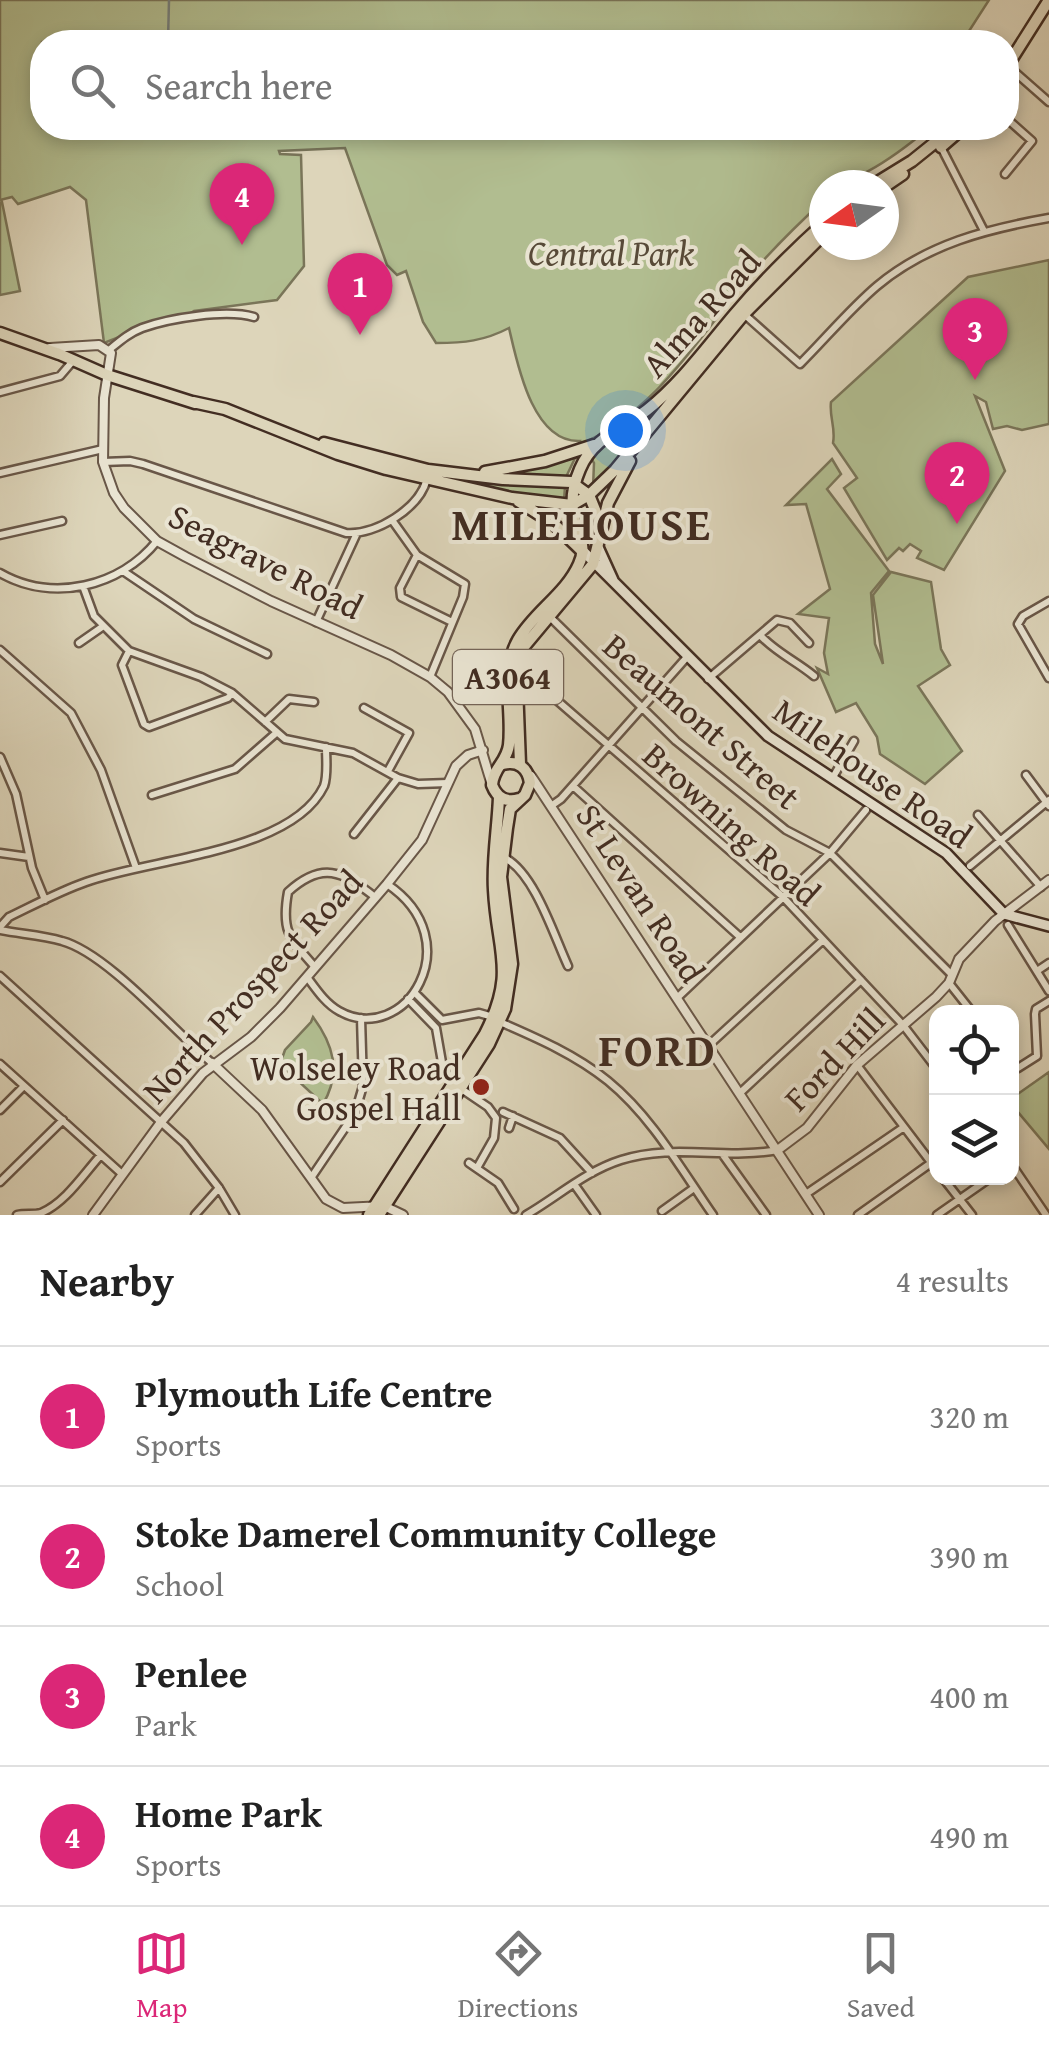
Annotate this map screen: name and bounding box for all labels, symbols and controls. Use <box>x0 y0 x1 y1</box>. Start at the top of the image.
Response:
search box <box>30 30 1019 140</box>
text: Search here <box>145 57 333 113</box>
icon: search <box>65 58 120 113</box>
pin: 4 <box>210 162 274 245</box>
north arrow <box>809 170 899 260</box>
park label: Central Park <box>528 227 695 278</box>
street label: Alma Road <box>629 237 773 388</box>
pin: 1 <box>328 252 392 335</box>
pin: 3 <box>942 298 1008 380</box>
your location <box>600 405 651 456</box>
pin: 2 <box>924 442 990 524</box>
street label: Seagrave Road <box>160 490 372 632</box>
district label: MILEHOUSE <box>451 491 713 556</box>
street label: Beaumont Street <box>592 621 812 821</box>
road number: A3064 <box>453 650 563 704</box>
street label: Milehouse Road <box>763 685 983 861</box>
street label: Browning Road <box>632 730 832 918</box>
street label: St Levan Road <box>564 793 718 993</box>
street label: North Prospect Road <box>130 857 374 1114</box>
street label: Ford Hill <box>772 996 896 1122</box>
map controls <box>929 1005 1019 1185</box>
button: locate <box>929 1005 1019 1095</box>
district label: FORD <box>599 1017 717 1082</box>
place label: Wolseley Road Gospel Hall <box>250 1042 461 1133</box>
marker: Wolseley Road Gospel Hall <box>470 1076 492 1098</box>
button: layers <box>929 1095 1019 1185</box>
text: Nearby <box>40 1250 174 1311</box>
text: 4 results <box>896 1257 1009 1304</box>
text: Plymouth Life Centre <box>135 1365 493 1421</box>
text: 1 <box>64 1393 81 1440</box>
text: 320 m <box>930 1393 1009 1440</box>
text: Sports <box>135 1421 221 1468</box>
text: Stoke Damerel Community College <box>135 1505 716 1561</box>
text: 2 <box>64 1533 81 1580</box>
text: 390 m <box>930 1533 1009 1580</box>
text: School <box>135 1561 224 1608</box>
text: Penlee <box>135 1645 247 1701</box>
text: 3 <box>64 1673 81 1720</box>
text: 400 m <box>930 1673 1009 1720</box>
text: Park <box>135 1701 197 1748</box>
text: Home Park <box>135 1785 322 1841</box>
text: 4 <box>64 1813 81 1860</box>
text: 490 m <box>930 1813 1009 1860</box>
text: Sports <box>135 1841 221 1888</box>
tab: Map <box>134 1926 189 2027</box>
tab: Directions <box>458 1926 578 2027</box>
tab: Saved <box>847 1926 915 2027</box>

